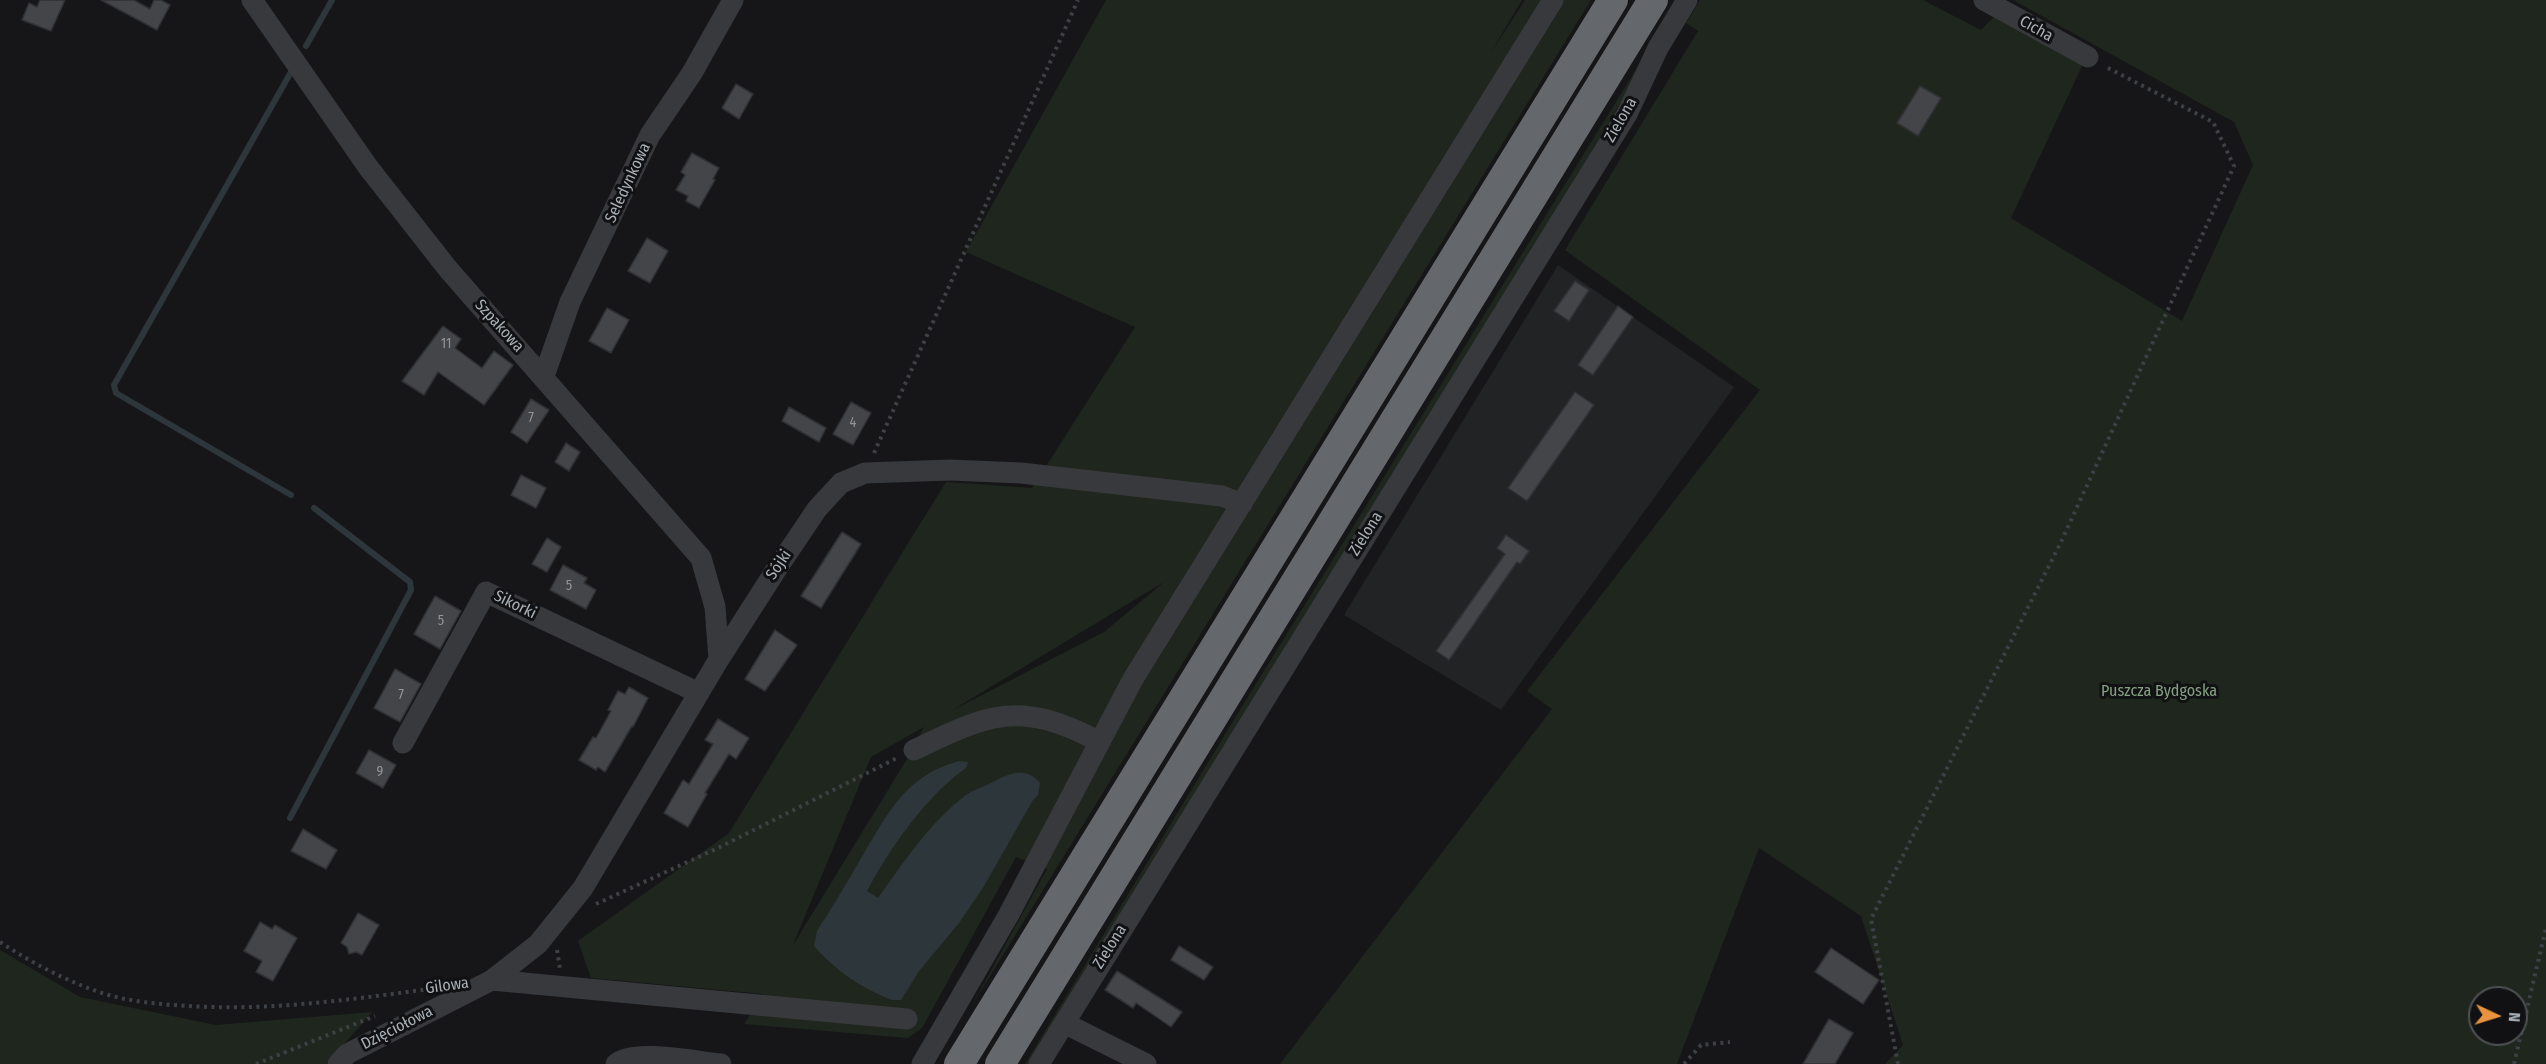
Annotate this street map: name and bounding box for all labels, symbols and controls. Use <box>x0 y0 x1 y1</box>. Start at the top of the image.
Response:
street label: Cicha <box>2016 12 2056 46</box>
street label: Zielona <box>1601 94 1641 146</box>
street label: Seledynkowa <box>601 140 655 226</box>
street label: Szpakowa <box>470 296 528 356</box>
house number: 11 <box>441 336 451 352</box>
house number: 7 <box>528 410 534 426</box>
house number: 4 <box>850 415 856 431</box>
street label: Zielona <box>1345 508 1387 560</box>
street label: Sójki <box>762 546 796 584</box>
house number: 5 <box>566 578 572 594</box>
street label: Sikorki <box>491 587 539 623</box>
house number: 5 <box>438 613 444 629</box>
park label: Puszcza Bydgoska <box>2101 682 2217 702</box>
house number: 7 <box>398 687 404 703</box>
house number: 9 <box>377 764 383 780</box>
street label: Zielona <box>1089 921 1131 973</box>
street label: Gilowa <box>424 973 470 999</box>
north arrow <box>2468 986 2528 1046</box>
street label: Dzięciołowa <box>358 1002 436 1054</box>
text: N <box>2505 1012 2524 1023</box>

